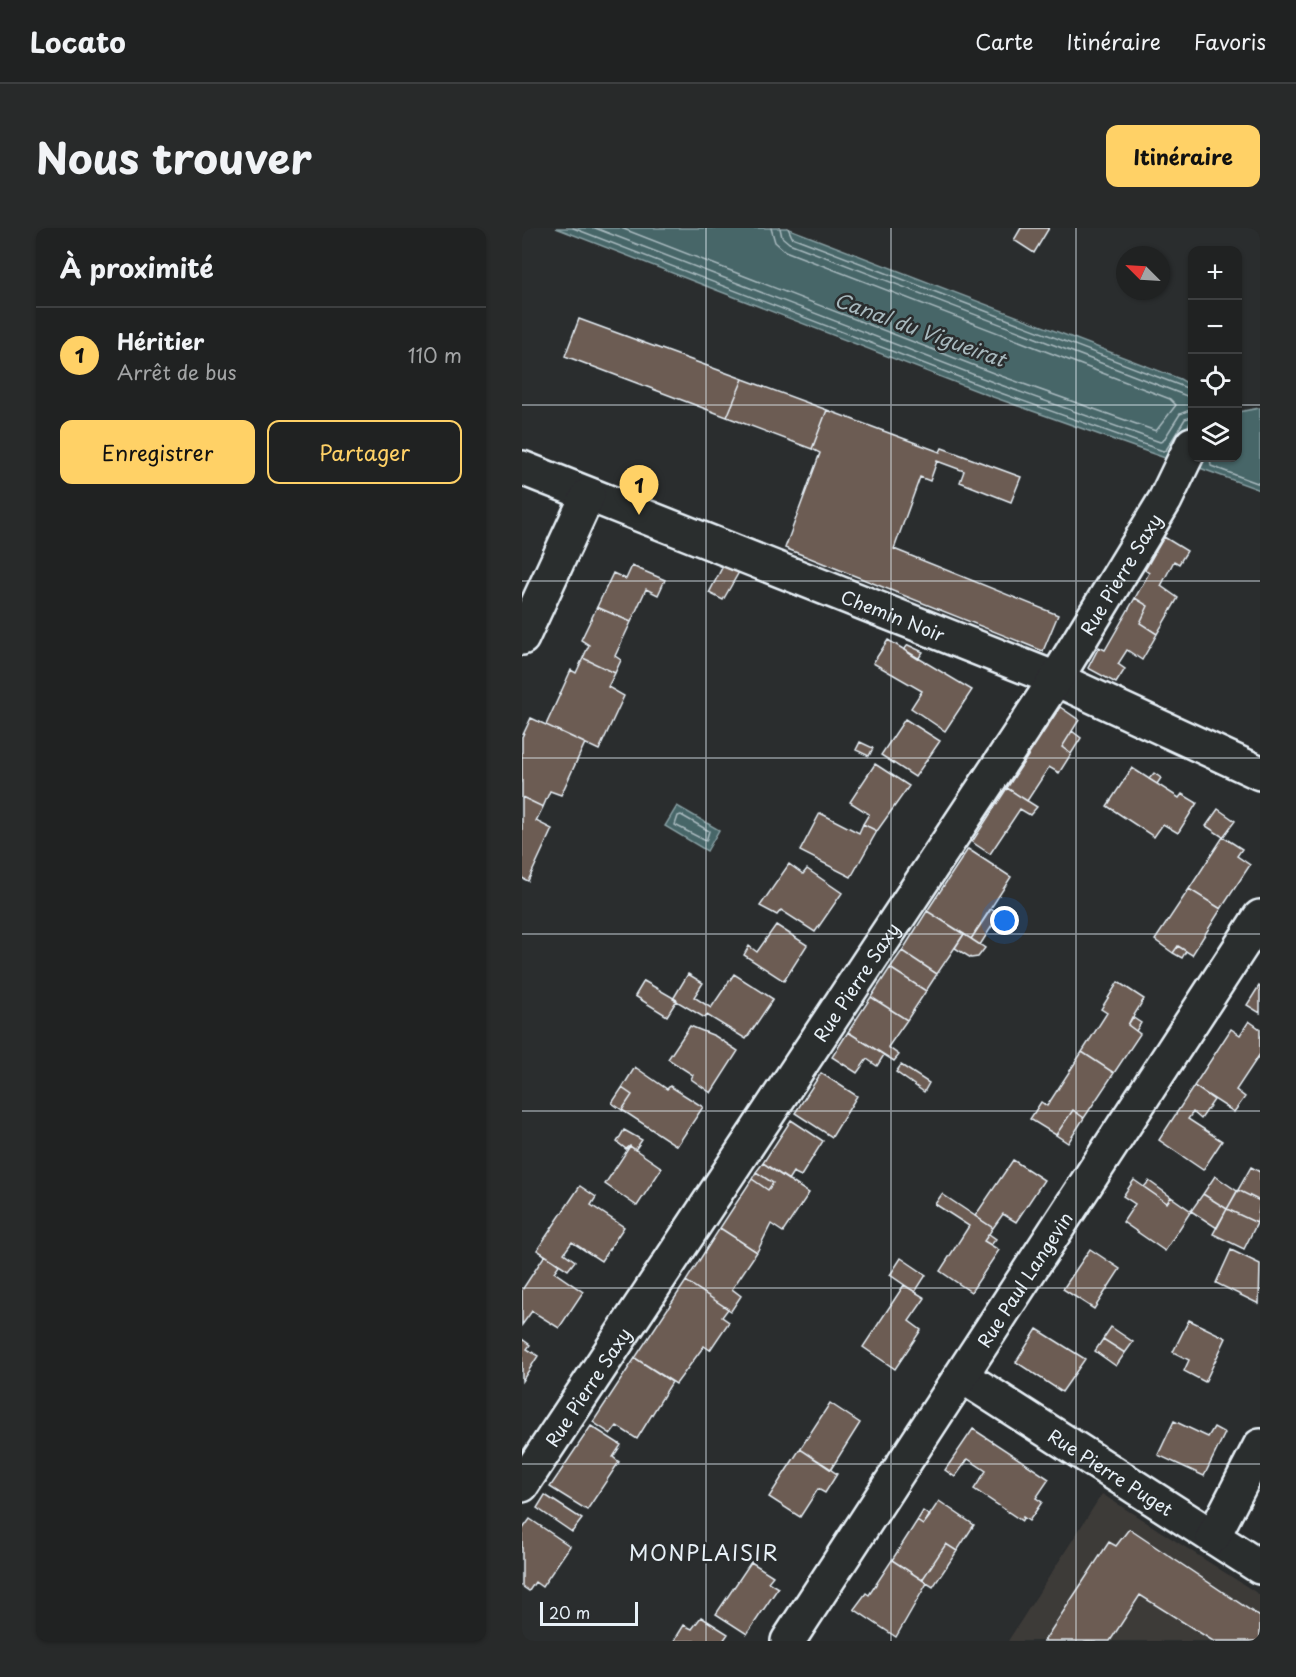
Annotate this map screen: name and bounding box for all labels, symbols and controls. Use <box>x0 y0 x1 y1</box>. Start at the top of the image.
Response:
text: Locato <box>30 20 126 63</box>
text: Carte <box>975 25 1034 57</box>
text: Itinéraire <box>1067 25 1161 57</box>
text: Favoris <box>1194 25 1266 57</box>
text: Nous trouver <box>36 125 312 188</box>
button: Itinéraire <box>1106 125 1260 187</box>
north arrow <box>1116 246 1170 300</box>
map controls <box>1188 246 1242 462</box>
button: + <box>1188 246 1242 300</box>
text: À proximité <box>60 248 214 287</box>
water label: Canal du Vigueirat <box>830 284 1012 375</box>
button: − <box>1188 300 1242 354</box>
text: Héritier <box>117 324 204 357</box>
text: 1 <box>75 340 84 370</box>
text: 110 m <box>408 340 462 370</box>
button: locate <box>1188 354 1242 408</box>
text: Arrêt de bus <box>117 357 237 387</box>
button: layers <box>1188 408 1242 462</box>
button: Enregistrer <box>60 420 255 484</box>
button: Partager <box>267 420 462 484</box>
pin: 1 <box>620 466 658 515</box>
street label: Rue Pierre Saxy <box>1073 508 1167 640</box>
street label: Chemin Noir <box>837 582 950 648</box>
your location <box>990 906 1019 935</box>
street label: Rue Pierre Saxy <box>806 916 905 1047</box>
street label: Rue Paul Langevin <box>970 1206 1078 1352</box>
street label: Rue Pierre Saxy <box>538 1322 637 1452</box>
street label: Rue Pierre Puget <box>1043 1421 1179 1522</box>
district label: MONPLAISIR <box>629 1536 779 1568</box>
scale bar <box>540 1599 638 1626</box>
text: 20 m <box>549 1600 590 1624</box>

